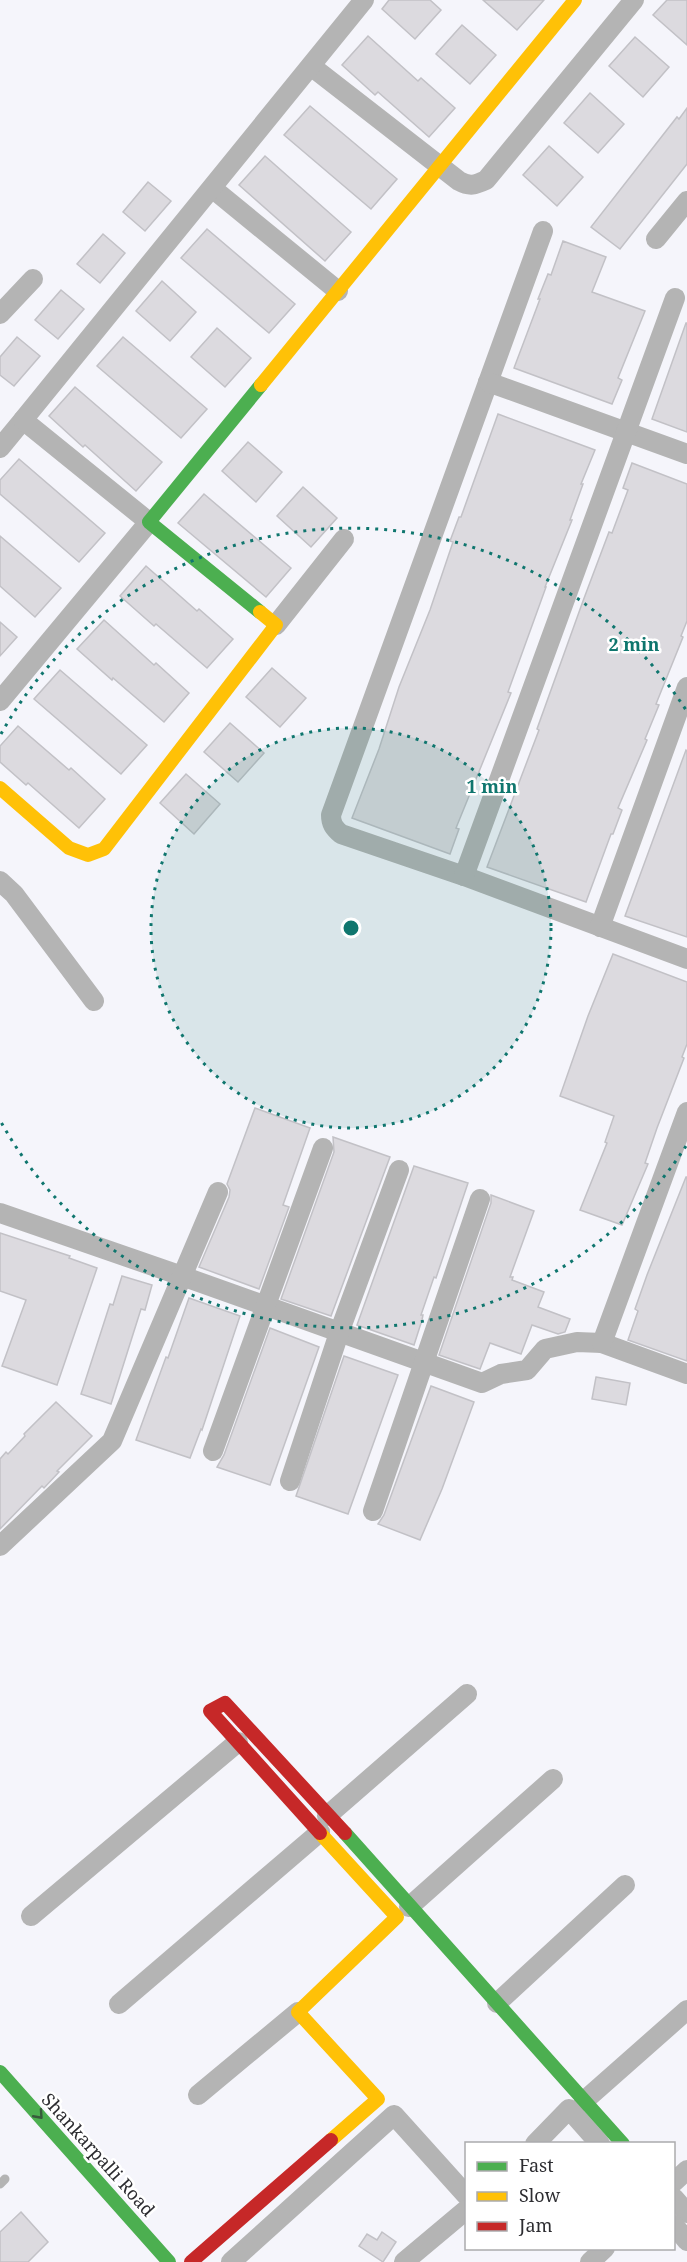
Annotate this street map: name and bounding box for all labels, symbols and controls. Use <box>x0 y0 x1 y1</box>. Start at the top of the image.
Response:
text: 2 min <box>609 632 659 656</box>
text: 1 min <box>467 774 517 798</box>
centre of rings <box>341 918 361 938</box>
street label: Shankarpalli Road <box>37 2087 161 2221</box>
one-way arrow <box>32 2108 43 2119</box>
legend <box>465 2142 675 2250</box>
text: Fast <box>519 2153 554 2177</box>
text: Slow <box>519 2183 561 2207</box>
text: Jam <box>518 2213 553 2237</box>

